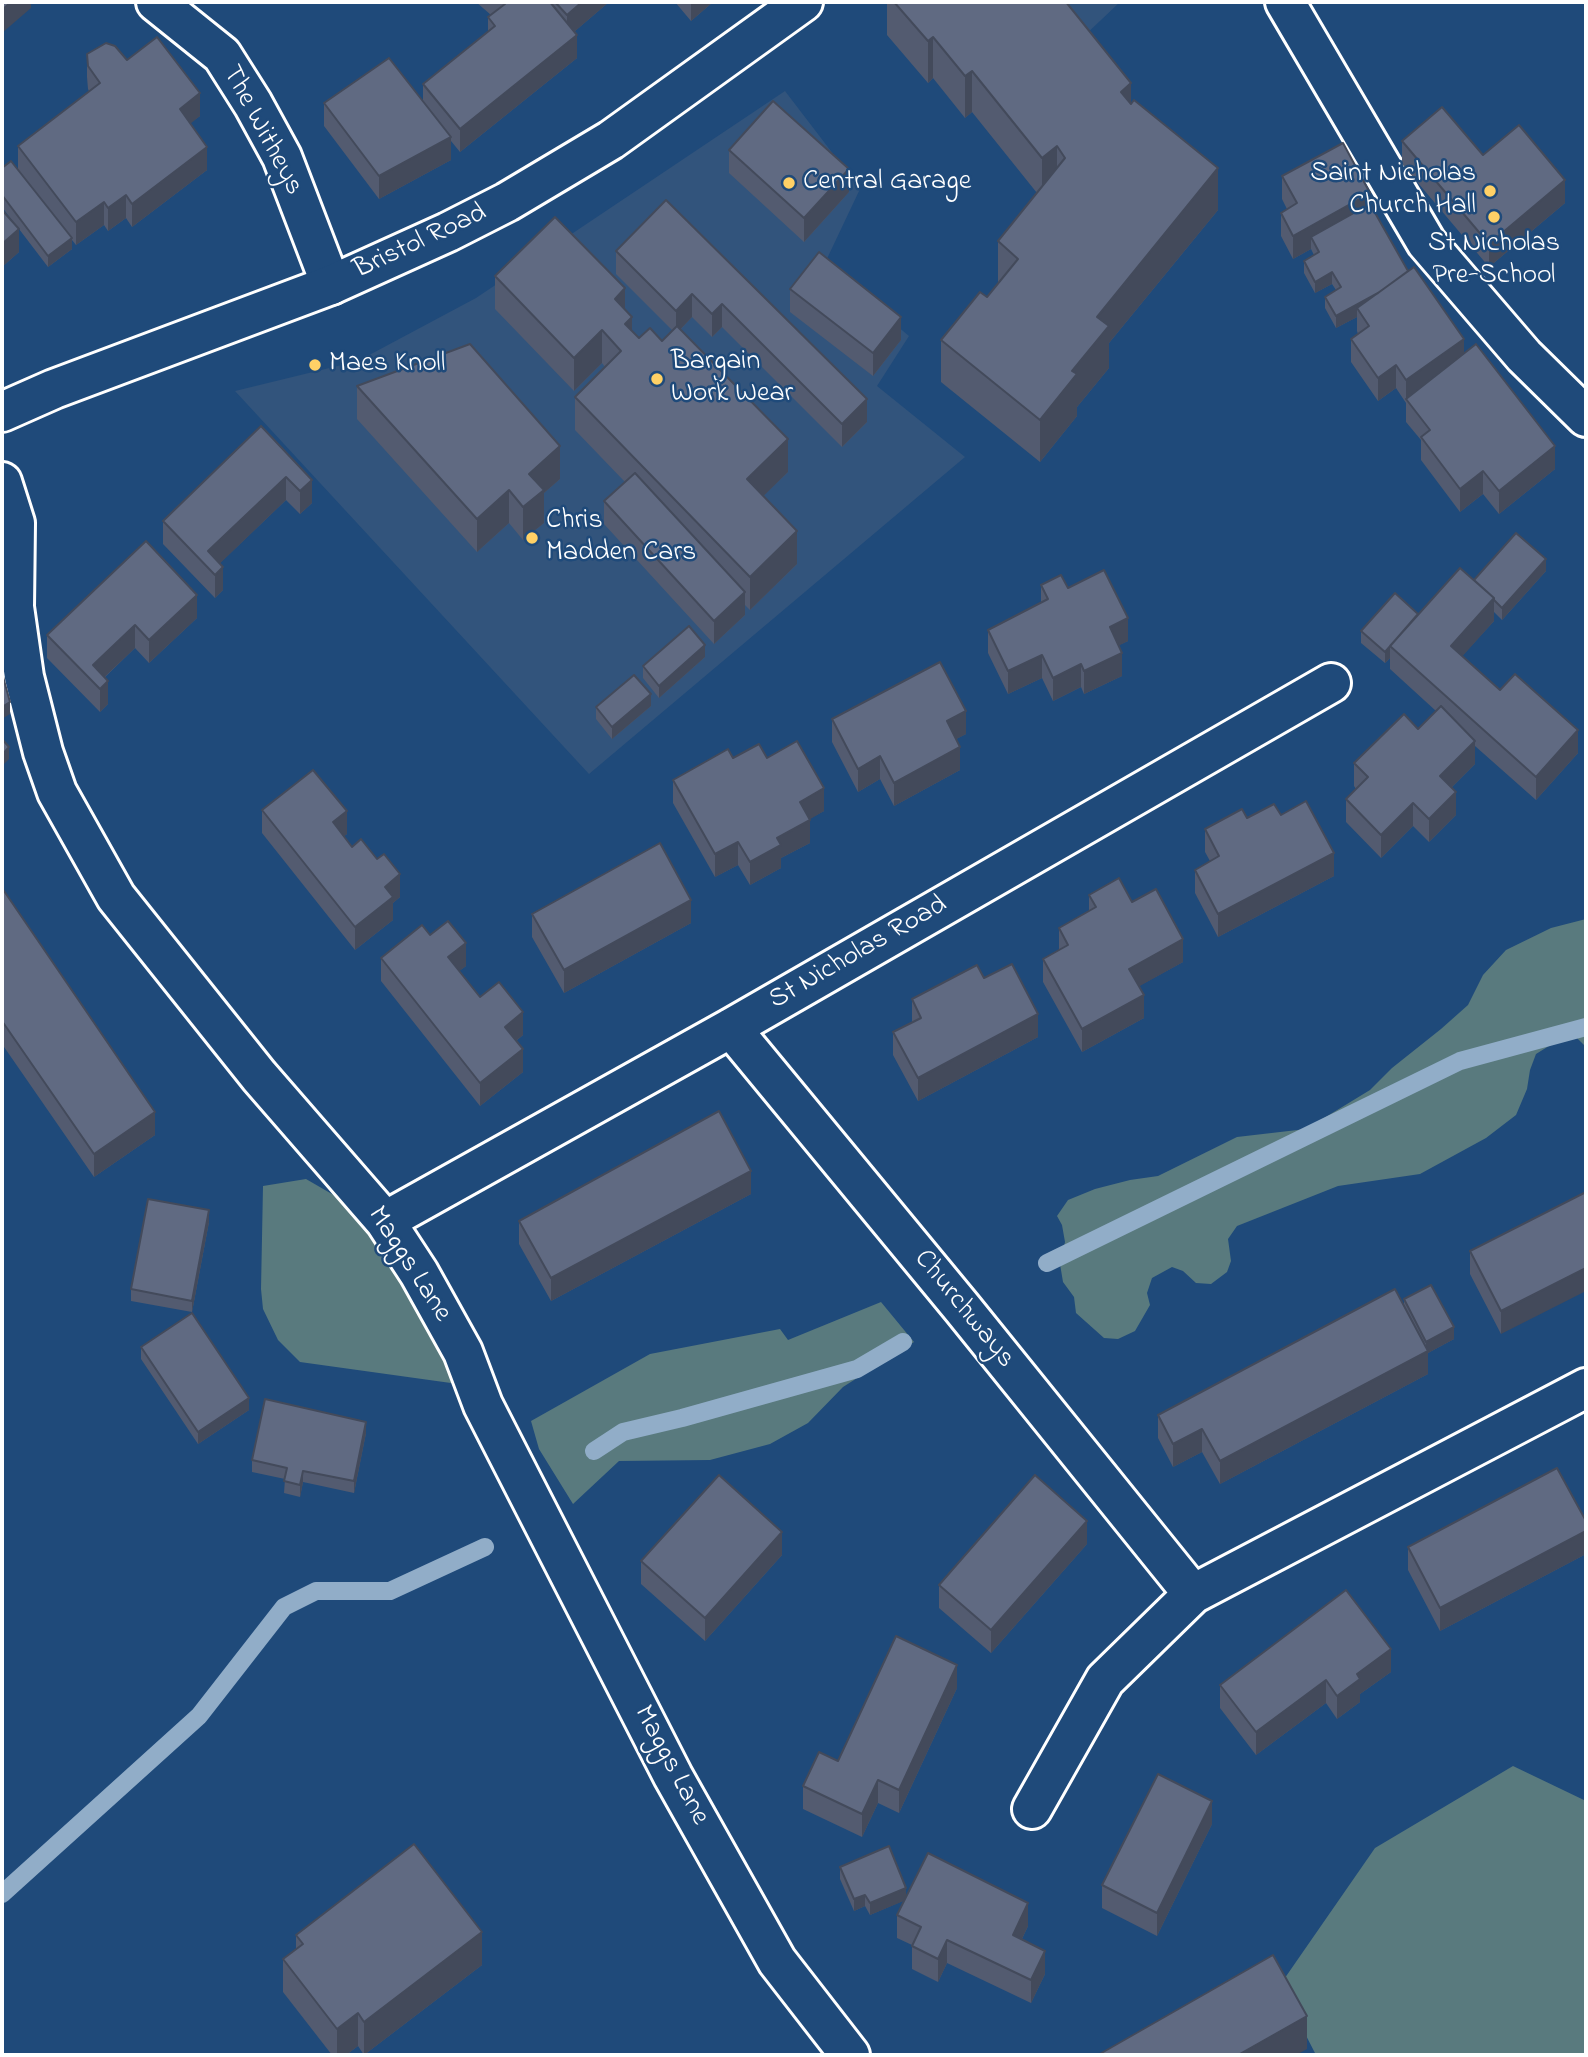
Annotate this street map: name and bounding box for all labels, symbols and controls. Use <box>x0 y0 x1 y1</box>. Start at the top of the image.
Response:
street label: The Witheys <box>213 60 309 202</box>
place label: Saint Nicholas Church Hall <box>1310 158 1476 224</box>
place label: Central Garage <box>803 166 971 200</box>
marker: Central Garage <box>781 175 797 191</box>
marker: Saint Nicholas Church Hall <box>1482 183 1498 199</box>
street label: Bristol Road <box>349 198 493 288</box>
marker: St Nicholas Pre-School <box>1486 209 1502 225</box>
place label: St Nicholas Pre-School <box>1428 228 1560 294</box>
place label: Bargain Work Wear <box>671 346 793 412</box>
place label: Maes Knoll <box>329 348 445 382</box>
marker: Maes Knoll <box>307 357 323 373</box>
marker: Bargain Work Wear <box>649 371 665 387</box>
place label: Chris Madden Cars <box>546 505 696 571</box>
marker: Chris Madden Cars <box>524 530 540 546</box>
street label: St Nicholas Road <box>764 890 954 1018</box>
street label: Maggs Lane <box>358 1201 458 1329</box>
street label: Churchways <box>905 1244 1021 1376</box>
street label: Maggs Lane <box>625 1701 715 1831</box>

